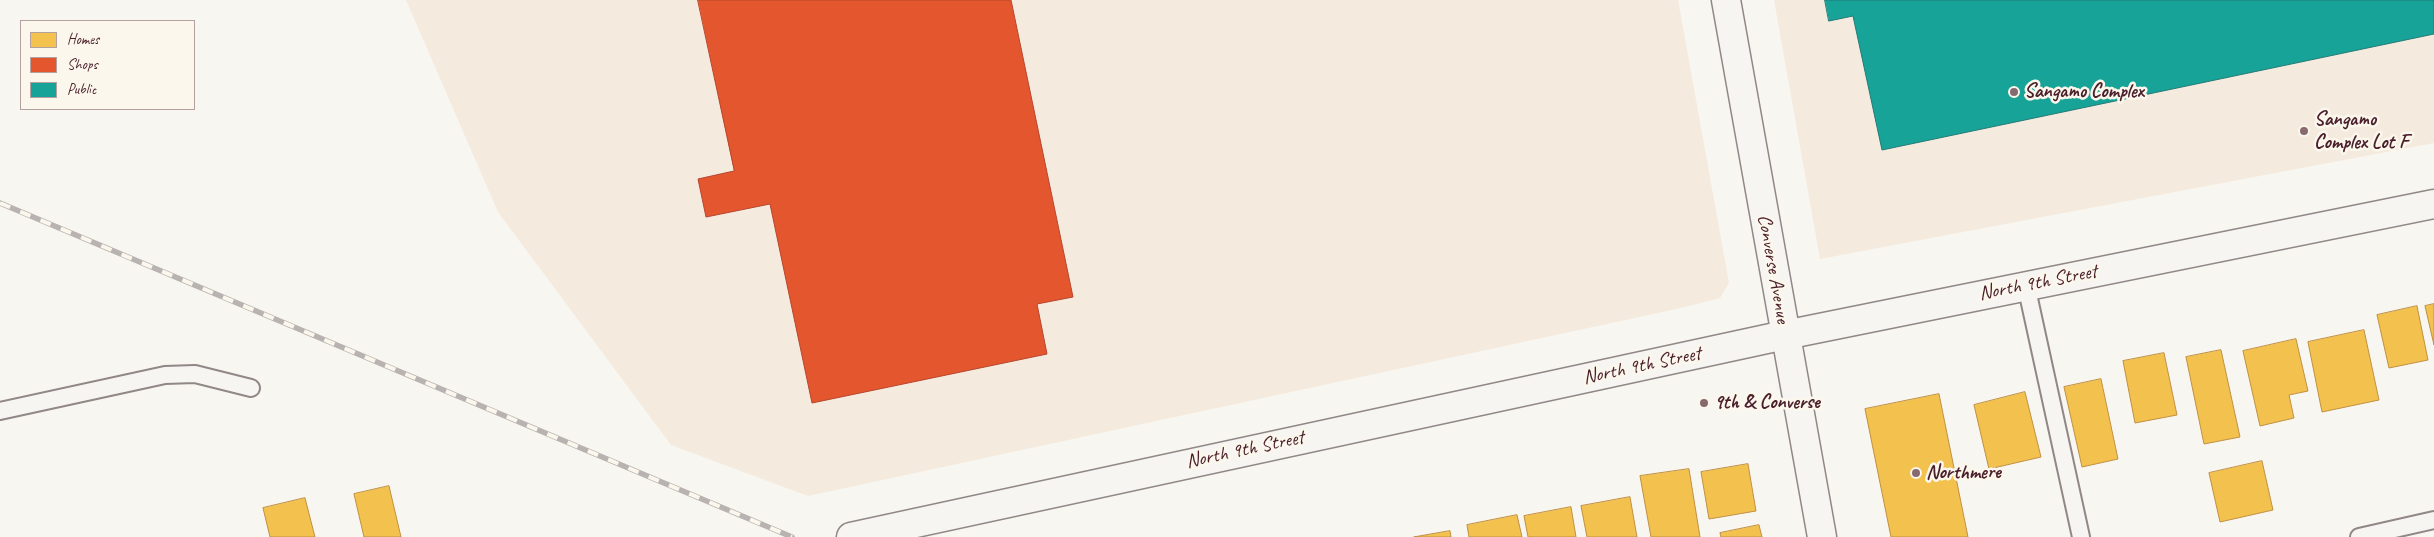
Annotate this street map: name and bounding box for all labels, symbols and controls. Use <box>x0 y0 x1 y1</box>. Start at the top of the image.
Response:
legend <box>20 20 195 110</box>
text: Homes <box>67 30 99 49</box>
text: Shops <box>67 55 98 74</box>
text: Public <box>67 80 96 99</box>
place label: Sangamo Complex <box>2024 80 2144 104</box>
marker: Sangamo Complex <box>2008 86 2020 98</box>
place label: Sangamo Complex Lot F <box>2314 108 2408 155</box>
marker: Sangamo Complex Lot F <box>2298 125 2310 137</box>
street label: Converse Avenue <box>1752 213 1794 325</box>
street label: North 9th Street <box>1977 260 2099 306</box>
street label: North 9th Street <box>1581 342 1703 390</box>
place label: 9th & Converse <box>1714 391 1820 415</box>
marker: 9th & Converse <box>1698 397 1710 409</box>
street label: North 9th Street <box>1184 426 1306 474</box>
place label: Northmere <box>1926 461 2001 485</box>
marker: Northmere <box>1910 467 1922 479</box>

